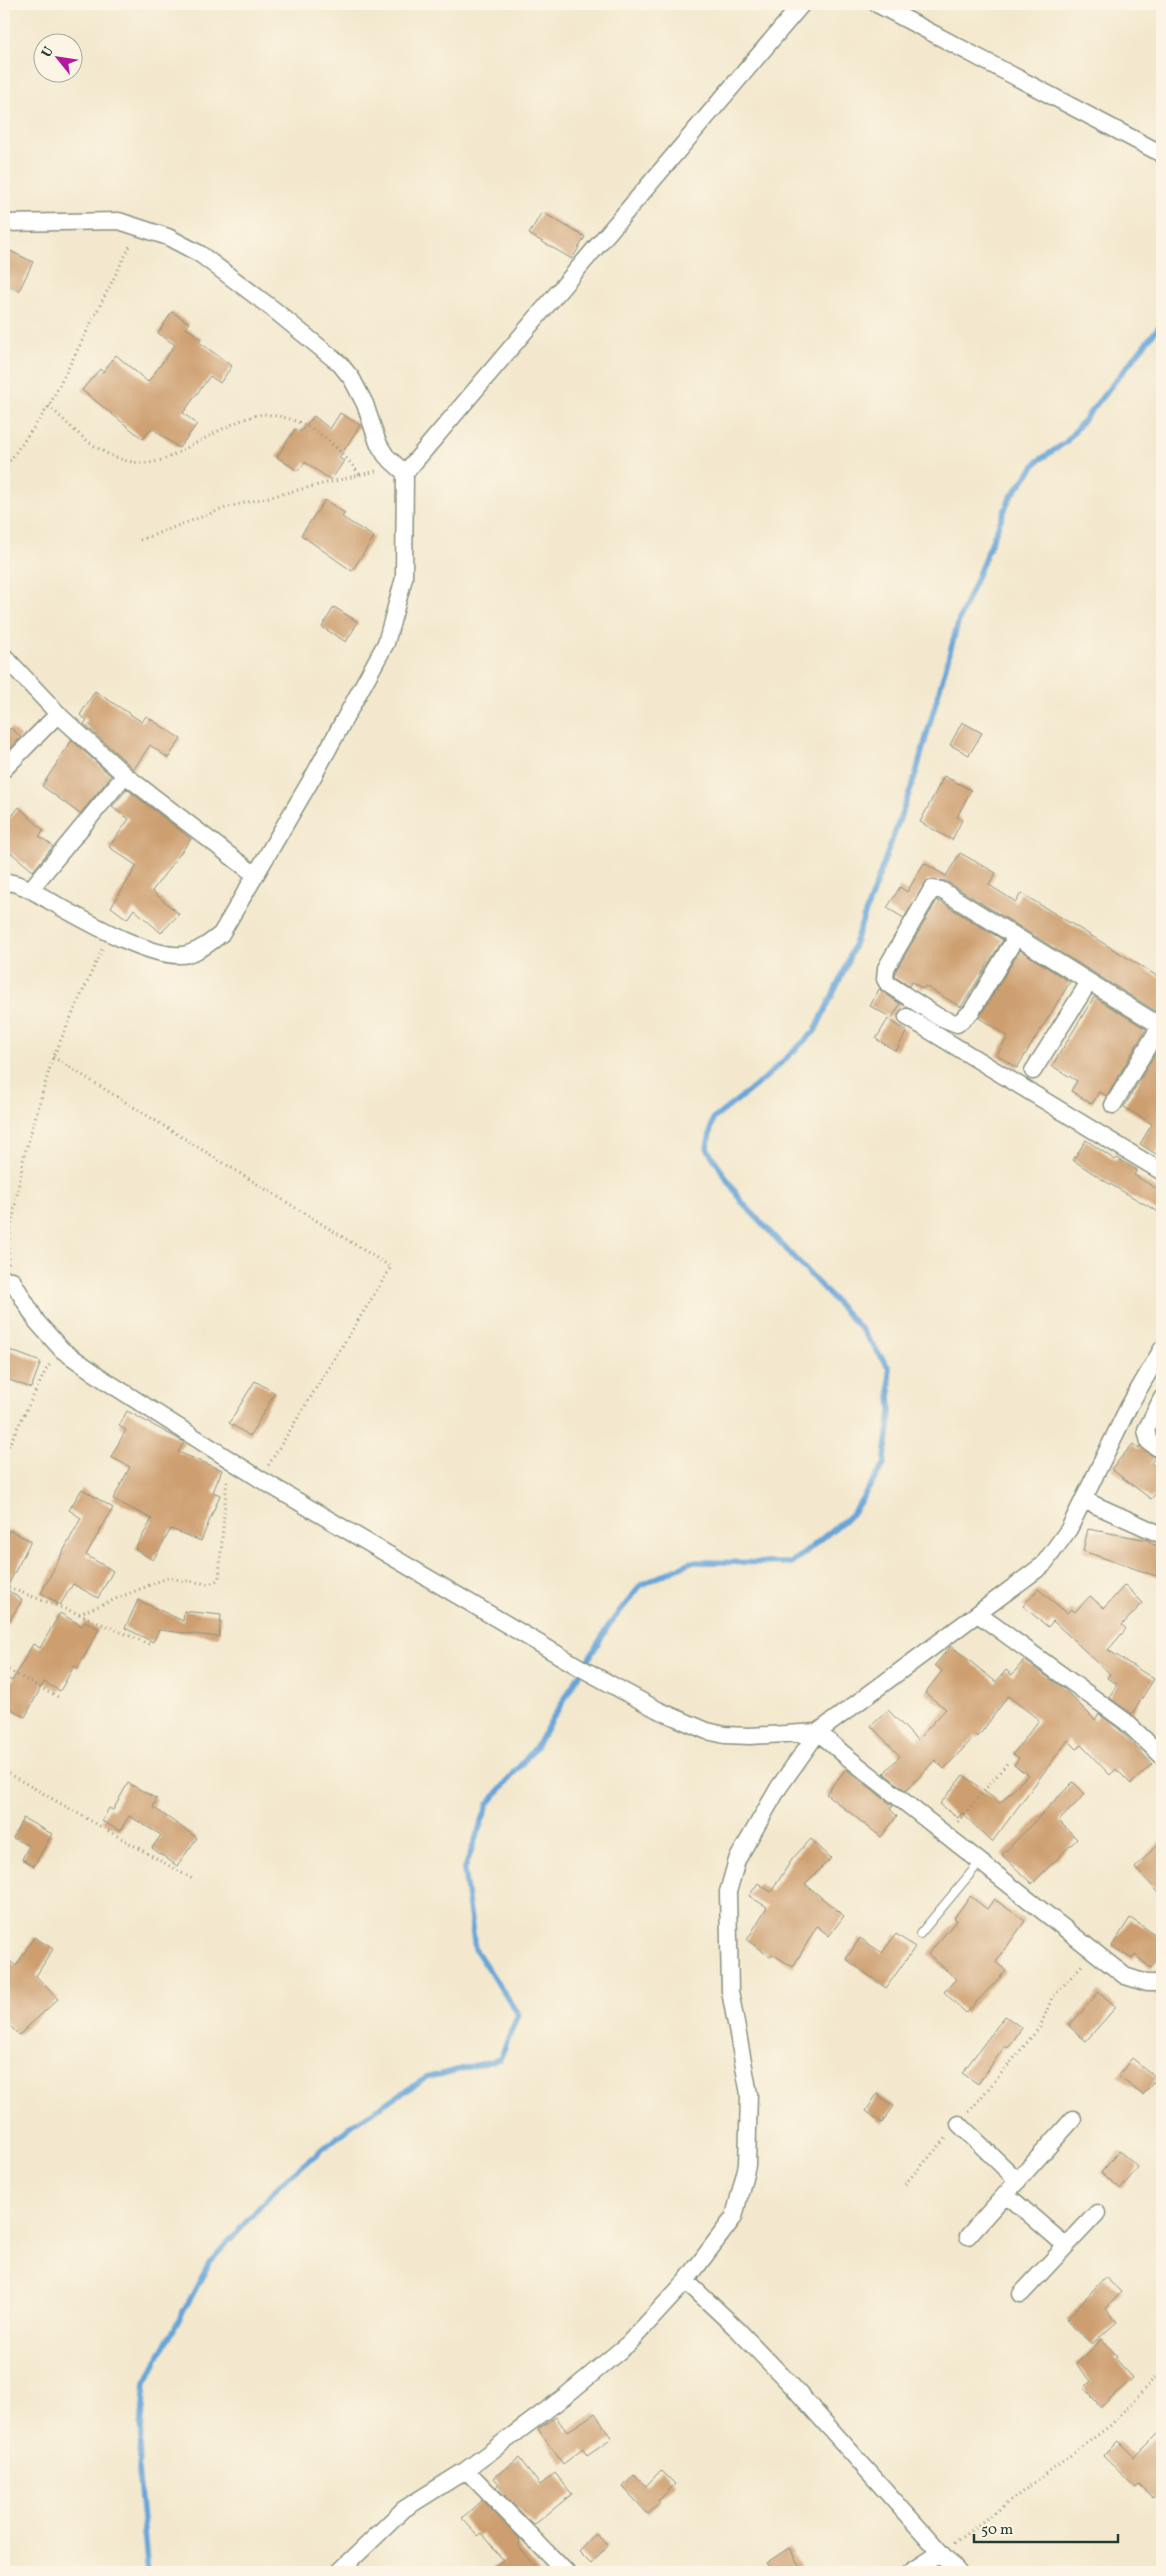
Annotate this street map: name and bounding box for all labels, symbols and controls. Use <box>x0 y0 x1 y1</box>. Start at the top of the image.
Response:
north arrow <box>32 32 82 82</box>
text: U <box>37 43 59 61</box>
scale bar <box>974 2511 1117 2543</box>
text: 50 m <box>981 2520 1013 2541</box>

